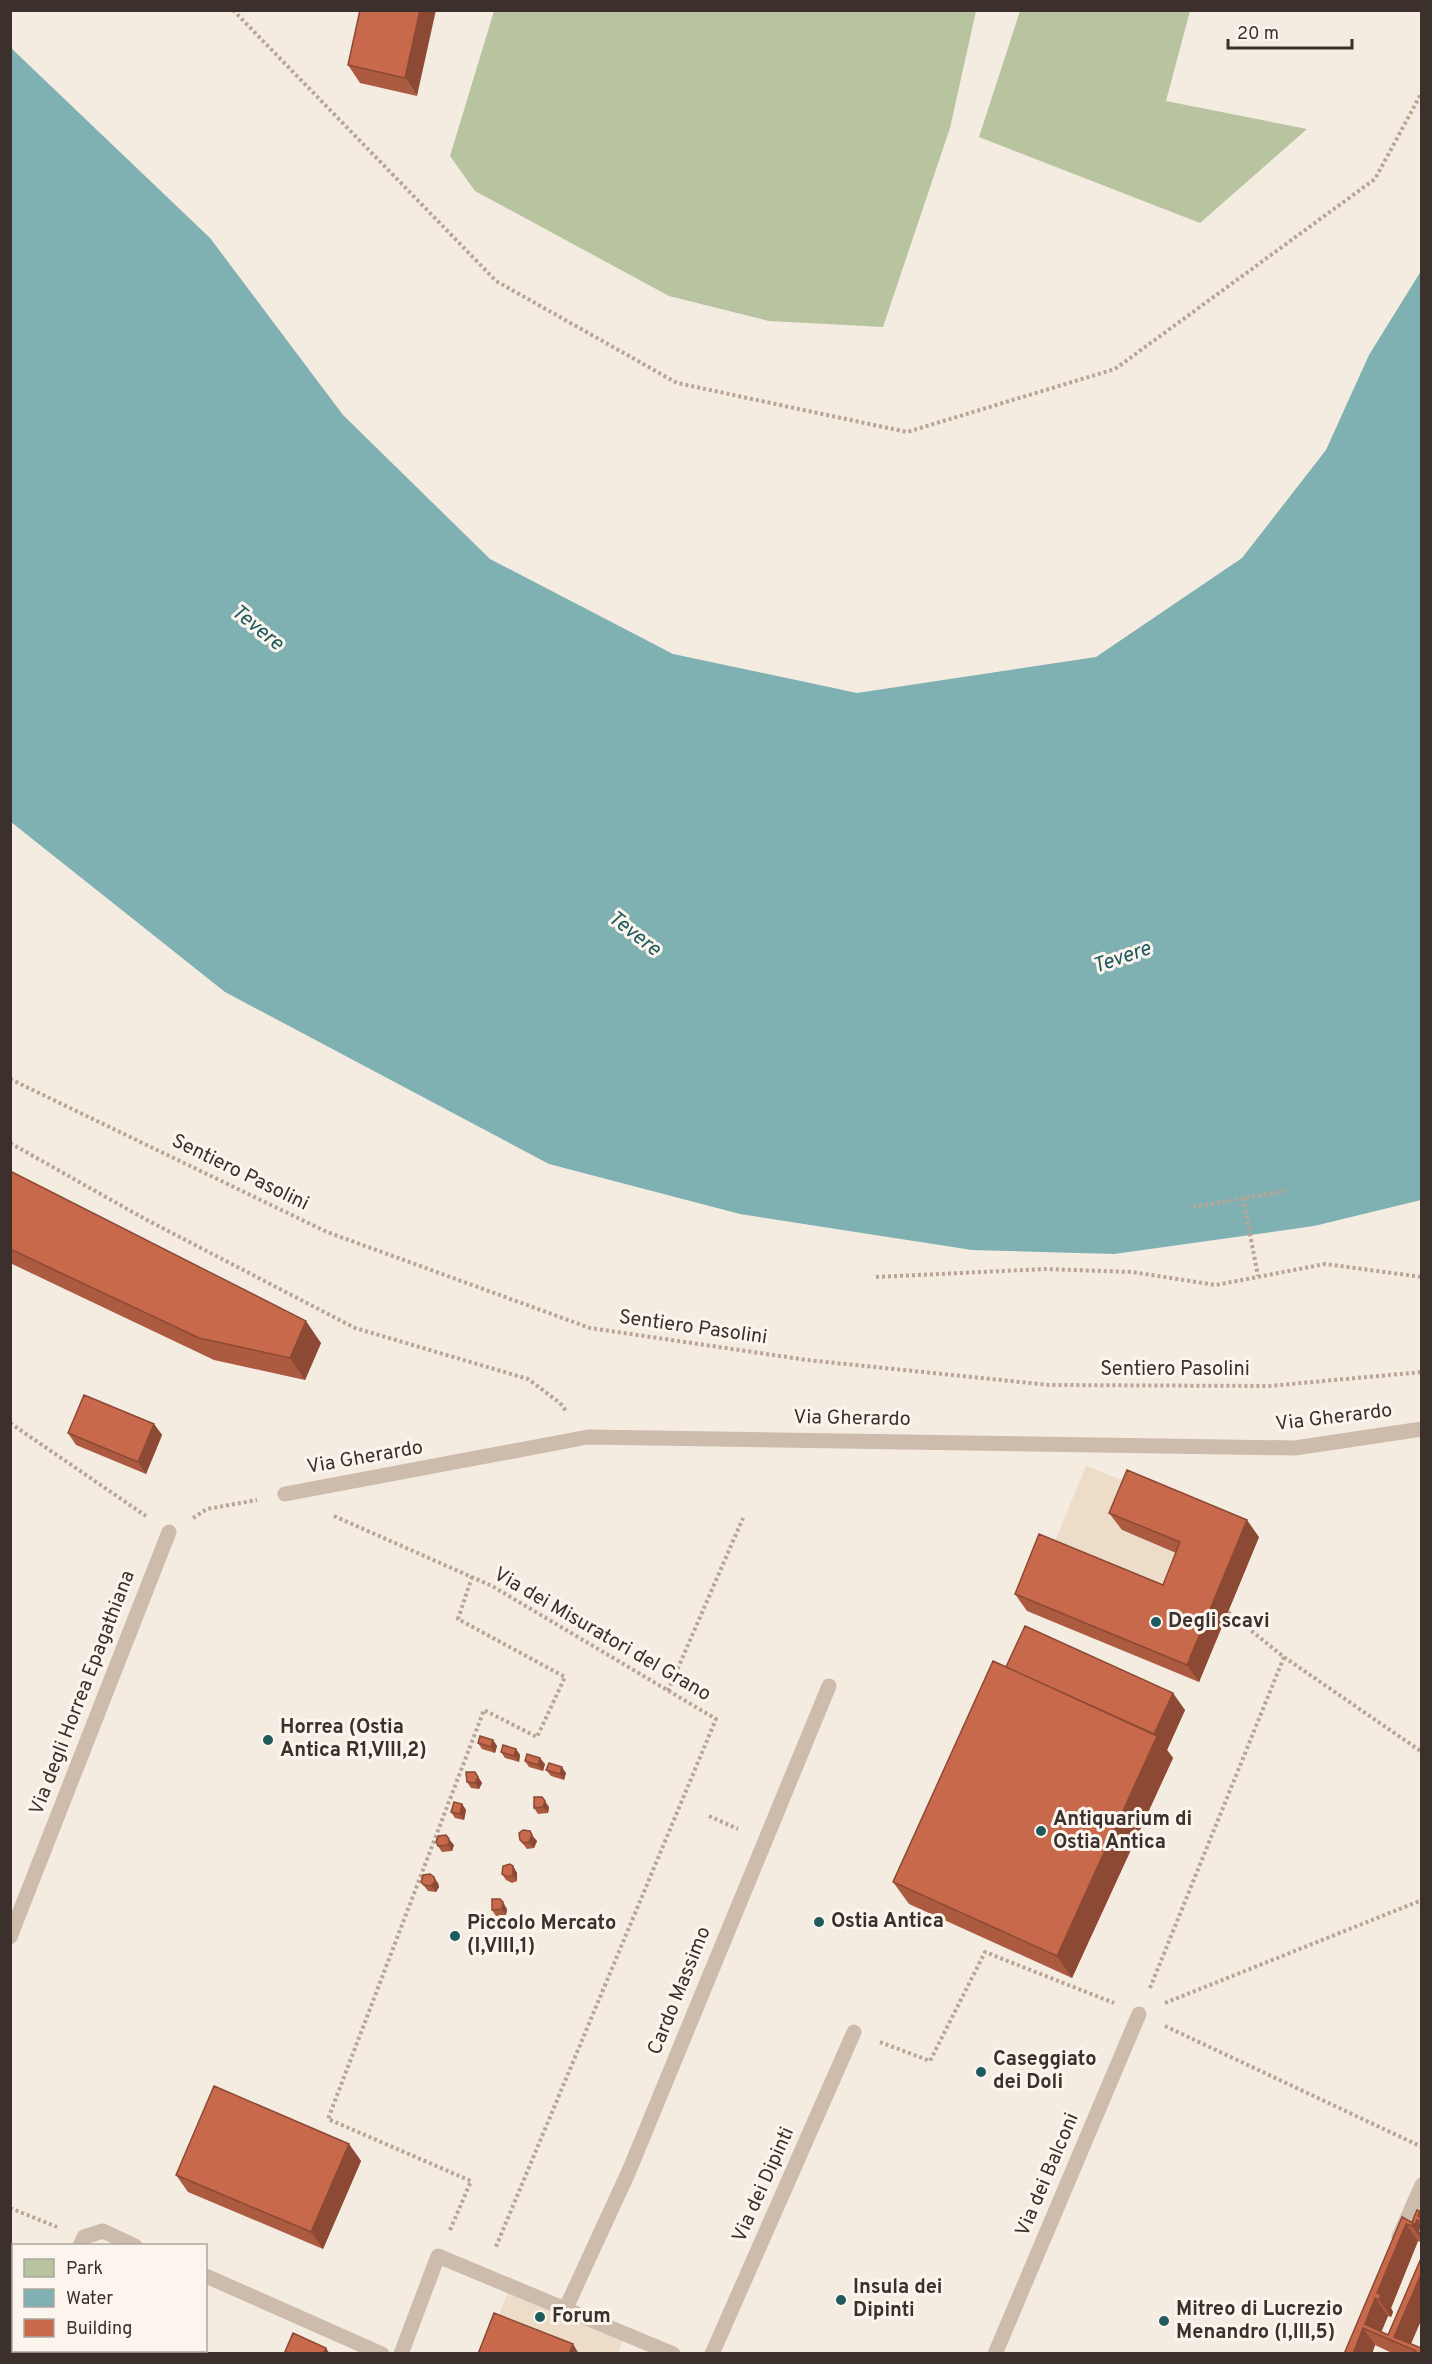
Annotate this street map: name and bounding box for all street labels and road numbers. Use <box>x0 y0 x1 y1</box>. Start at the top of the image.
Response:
street label: Sentiero Pasolini <box>167 1129 313 1217</box>
street label: Sentiero Pasolini <box>617 1305 769 1351</box>
street label: Sentiero Pasolini <box>1100 1357 1250 1383</box>
street label: Via Gherardo <box>1274 1398 1394 1438</box>
street label: Via Gherardo <box>793 1405 911 1433</box>
street label: Via Gherardo <box>305 1435 425 1481</box>
street label: Via dei Misuratori del Grano <box>489 1562 715 1708</box>
street label: Via degli Horrea Epagathiana <box>24 1567 142 1819</box>
street label: Cardo Massimo <box>642 1923 718 2059</box>
street label: Via dei Balconi <box>1010 2109 1086 2241</box>
street label: Via dei Dipinti <box>727 2123 801 2247</box>

